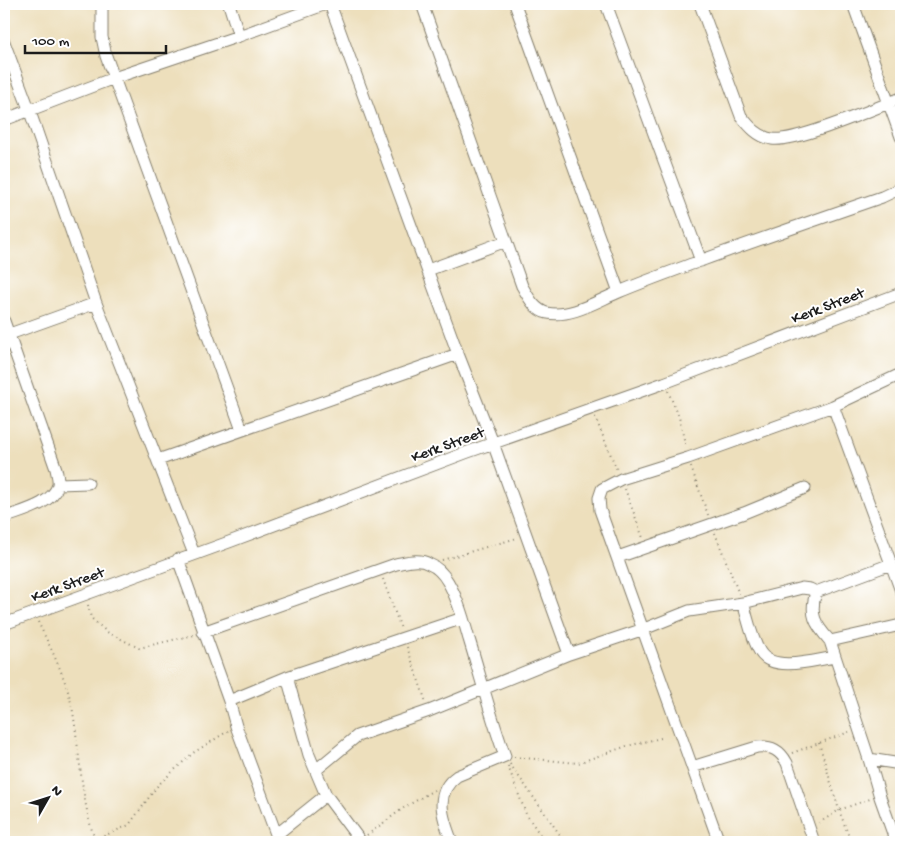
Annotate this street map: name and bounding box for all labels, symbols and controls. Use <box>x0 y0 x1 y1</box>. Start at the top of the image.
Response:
scale bar <box>25 22 166 54</box>
text: 100 m <box>31 33 70 51</box>
street label: Kerk Street <box>789 284 869 330</box>
street label: Kerk Street <box>409 424 489 468</box>
street label: Kerk Street <box>29 564 109 608</box>
north arrow <box>22 774 72 824</box>
text: N <box>47 782 66 800</box>

